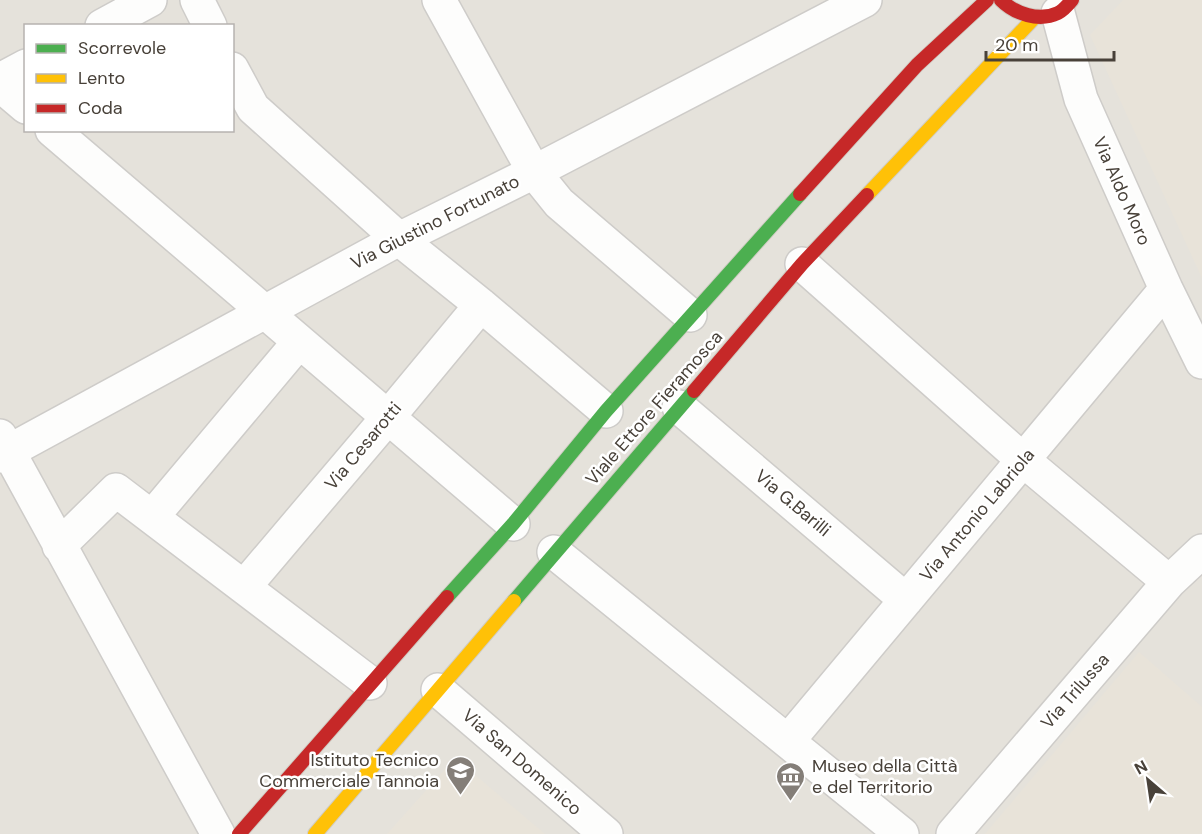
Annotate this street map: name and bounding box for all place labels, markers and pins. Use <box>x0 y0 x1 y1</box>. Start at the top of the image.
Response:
place label: Istituto Tecnico Commerciale Tannoia <box>259 748 439 793</box>
school or university icon: Istituto Tecnico Commerciale Tannoia <box>444 754 476 796</box>
place label: Museo della Città e del Territorio <box>812 754 957 799</box>
museum icon: Museo della Città e del Territorio <box>775 760 807 802</box>

